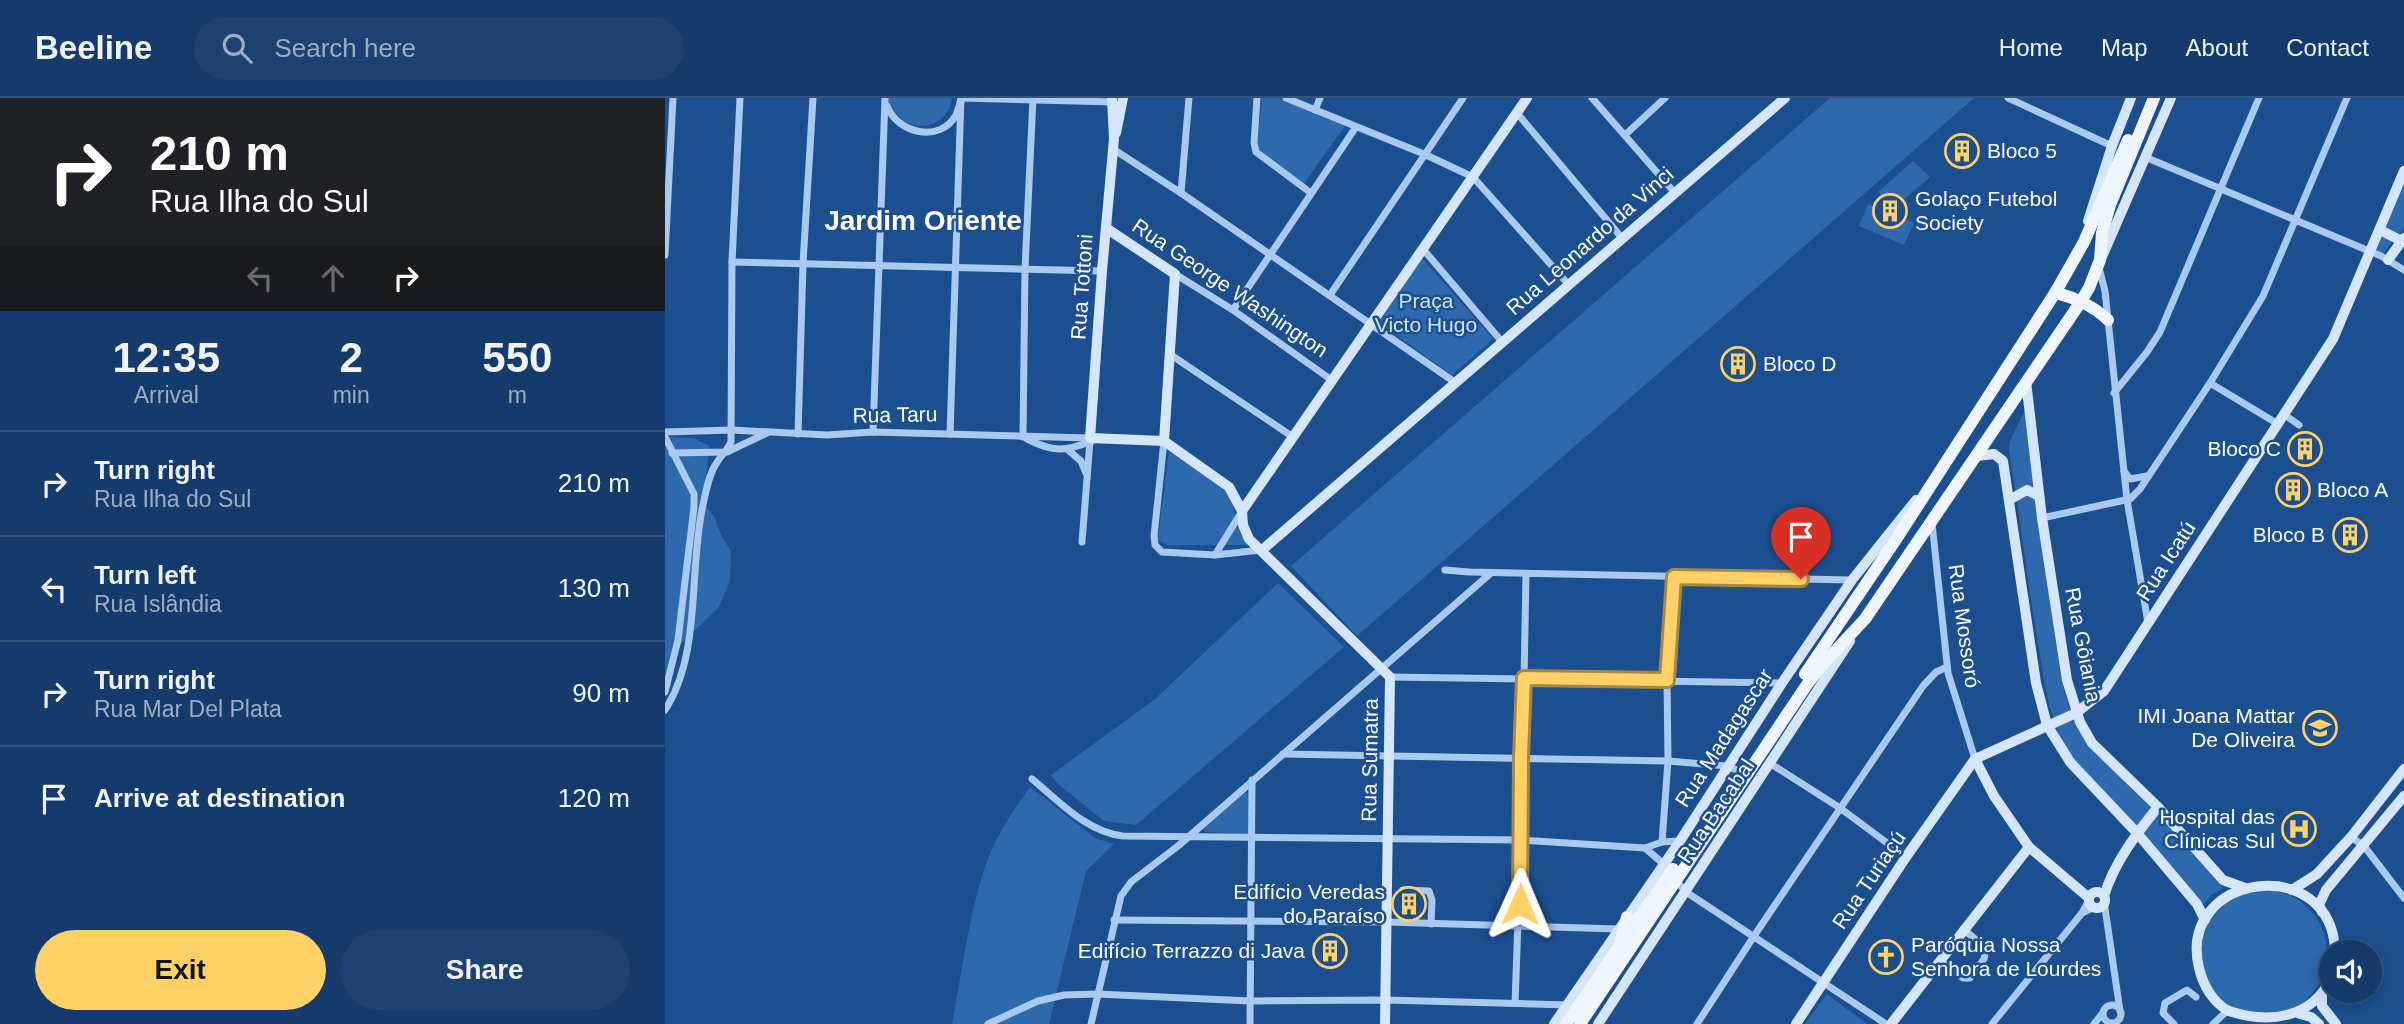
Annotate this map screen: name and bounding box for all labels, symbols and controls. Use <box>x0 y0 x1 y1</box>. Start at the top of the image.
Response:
search box <box>194 17 684 80</box>
text: Beeline <box>35 29 152 66</box>
icon: search <box>218 29 256 67</box>
text: Search here <box>274 33 416 63</box>
text: Home <box>1999 34 2063 61</box>
text: Map <box>2101 34 2148 61</box>
text: About <box>2186 34 2248 61</box>
text: Contact <box>2286 34 2369 61</box>
icon: right <box>35 126 126 217</box>
text: 210 m <box>150 126 289 180</box>
building icon: Bloco 5 <box>1943 132 1981 170</box>
place label: Bloco 5 <box>1987 139 2057 162</box>
street label: Rua Leonardo da Vinci <box>1502 162 1678 319</box>
text: Rua Ilha do Sul <box>150 183 369 219</box>
place label: Golaço Futebol Society <box>1915 187 2057 234</box>
building icon: Golaço Futebol Society <box>1871 192 1909 230</box>
district label: Jardim Oriente <box>824 205 1022 236</box>
street label: Rua George Washington <box>1128 214 1332 362</box>
street label: Rua Tottoni <box>1066 233 1097 341</box>
icon: left <box>241 259 279 297</box>
icon: ahead <box>314 259 352 297</box>
icon: right <box>387 259 425 297</box>
park label: Praça Victo Hugo <box>1375 289 1477 336</box>
text: 12:35 <box>113 334 220 381</box>
text: 2 <box>339 334 363 381</box>
text: 550 <box>482 334 552 381</box>
building icon: Bloco D <box>1719 345 1757 383</box>
place label: Bloco D <box>1763 352 1837 375</box>
text: Arrival <box>134 382 199 408</box>
text: min <box>333 382 370 408</box>
text: m <box>508 382 527 408</box>
street label: Rua Taru <box>852 402 938 427</box>
building icon: Bloco C <box>2286 430 2324 468</box>
place label: Bloco C <box>2207 437 2281 460</box>
text: Turn right <box>94 455 215 485</box>
icon: right <box>35 465 73 503</box>
text: 210 m <box>558 468 630 498</box>
building icon: Bloco A <box>2274 471 2312 509</box>
place label: Bloco A <box>2317 478 2388 501</box>
text: Rua Ilha do Sul <box>94 486 251 512</box>
pin <box>1771 507 1831 579</box>
building icon: Bloco B <box>2331 516 2369 554</box>
street label: Rua Icatú <box>2131 517 2200 605</box>
icon: arrive <box>1782 518 1820 556</box>
place label: Bloco B <box>2253 523 2325 546</box>
text: Turn left <box>94 560 196 590</box>
street label: Rua Mossoró <box>1944 562 1985 689</box>
icon: left <box>35 570 73 608</box>
text: 130 m <box>558 573 630 603</box>
street label: Rua Gôiania <box>2061 585 2106 705</box>
text: Rua Islândia <box>94 591 222 617</box>
street label: Rua Madagascar <box>1670 664 1777 811</box>
text: Turn right <box>94 665 215 695</box>
icon: right <box>35 675 73 713</box>
text: 90 m <box>572 678 630 708</box>
text: Rua Mar Del Plata <box>94 696 282 722</box>
street label: Rua Sumatra <box>1357 698 1382 822</box>
place label: IMI Joana Mattar De Oliveira <box>2137 704 2295 751</box>
school or university icon: IMI Joana Mattar De Oliveira <box>2301 709 2339 747</box>
street label: Rua Bacabal <box>1672 754 1759 867</box>
icon: arrive <box>35 780 73 818</box>
text: Arrive at destination <box>94 783 345 813</box>
text: 120 m <box>558 783 630 813</box>
place label: Hospital das Clínicas Sul <box>2159 805 2275 852</box>
hospital icon: Hospital das Clínicas Sul <box>2280 810 2318 848</box>
street label: Rua Turiaçú <box>1827 826 1910 933</box>
position arrow <box>1483 867 1557 941</box>
place label: Edifício Veredas do Paraíso <box>1233 880 1385 927</box>
building icon: Edifício Veredas do Paraíso <box>1390 885 1428 923</box>
button: Exit <box>35 930 326 1010</box>
button: Share <box>340 930 630 1010</box>
building icon: Edifício Terrazzo di Java <box>1311 932 1349 970</box>
place label: Paróquia Nossa Senhora de Lourdes <box>1911 933 2101 980</box>
church icon: Paróquia Nossa Senhora de Lourdes <box>1867 938 1905 976</box>
place label: Edifício Terrazzo di Java <box>1078 939 1305 962</box>
map controls <box>2319 940 2382 1003</box>
button: sound <box>2319 940 2382 1003</box>

